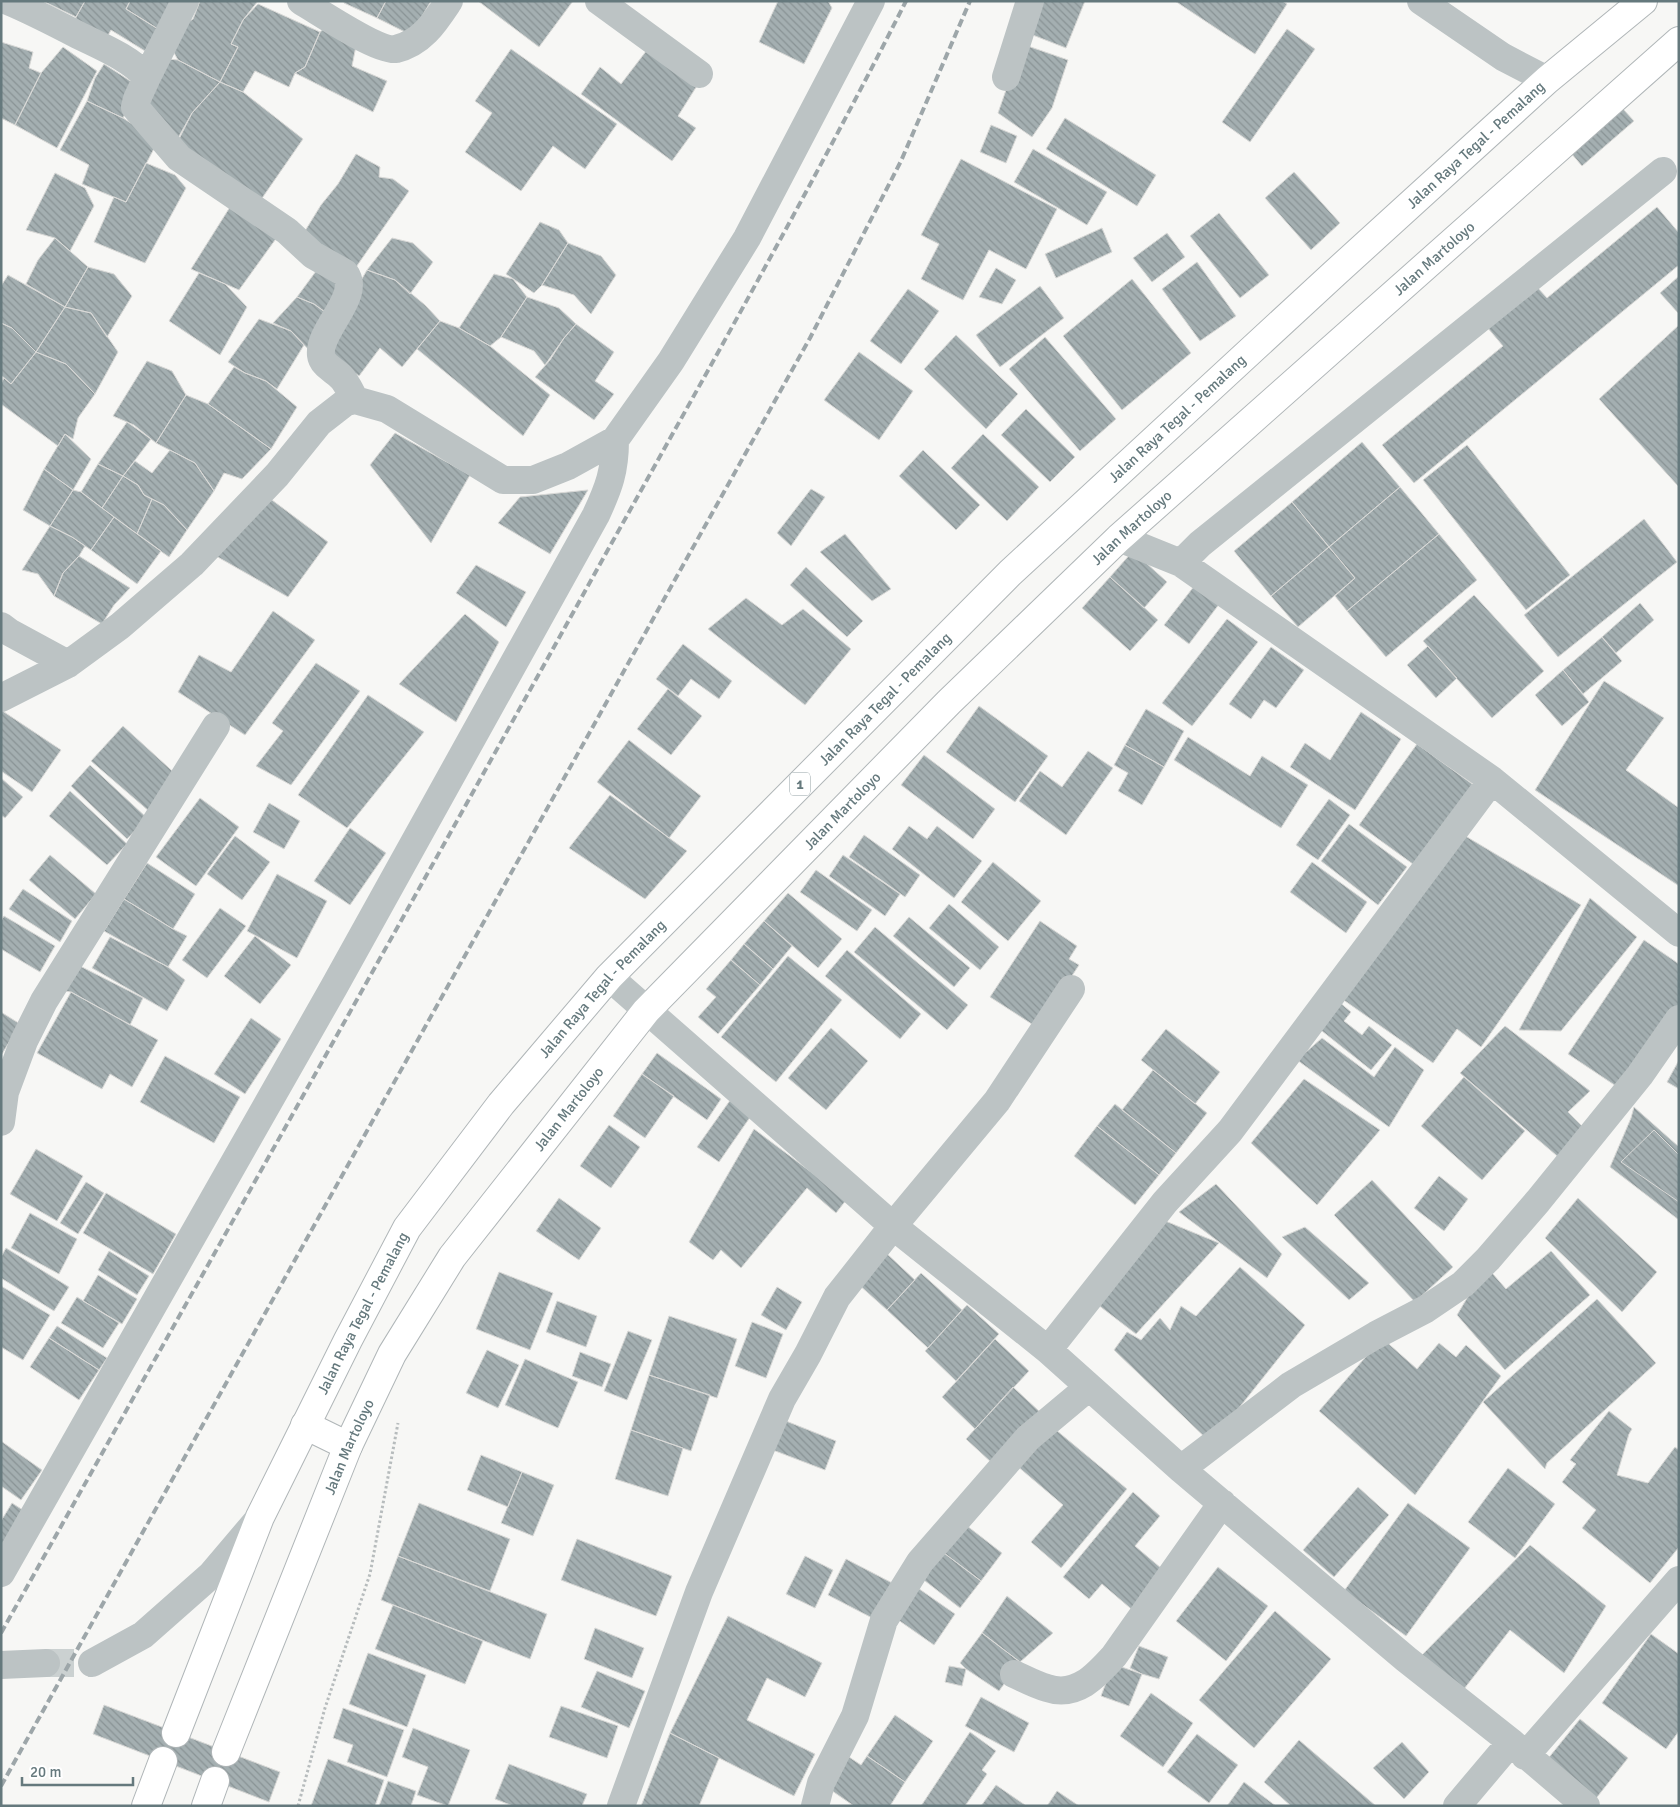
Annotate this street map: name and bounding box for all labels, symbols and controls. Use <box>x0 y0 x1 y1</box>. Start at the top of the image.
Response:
street label: Jalan Raya Tegal - Pemalang <box>1403 78 1548 212</box>
street label: Jalan Martoloyo <box>1390 217 1479 299</box>
street label: Jalan Raya Tegal - Pemalang <box>1105 351 1250 487</box>
street label: Jalan Martoloyo <box>1088 486 1176 569</box>
street label: Jalan Raya Tegal - Pemalang <box>815 629 955 769</box>
street label: Jalan Martoloyo <box>800 768 885 854</box>
road number: 1 <box>790 772 810 796</box>
street label: Jalan Raya Tegal - Pemalang <box>535 916 670 1062</box>
street label: Jalan Martoloyo <box>530 1063 608 1155</box>
street label: Jalan Raya Tegal - Pemalang <box>313 1229 412 1397</box>
street label: Jalan Martoloyo <box>321 1396 378 1497</box>
scale bar <box>22 1754 134 1786</box>
text: 20 m <box>30 1763 61 1781</box>

